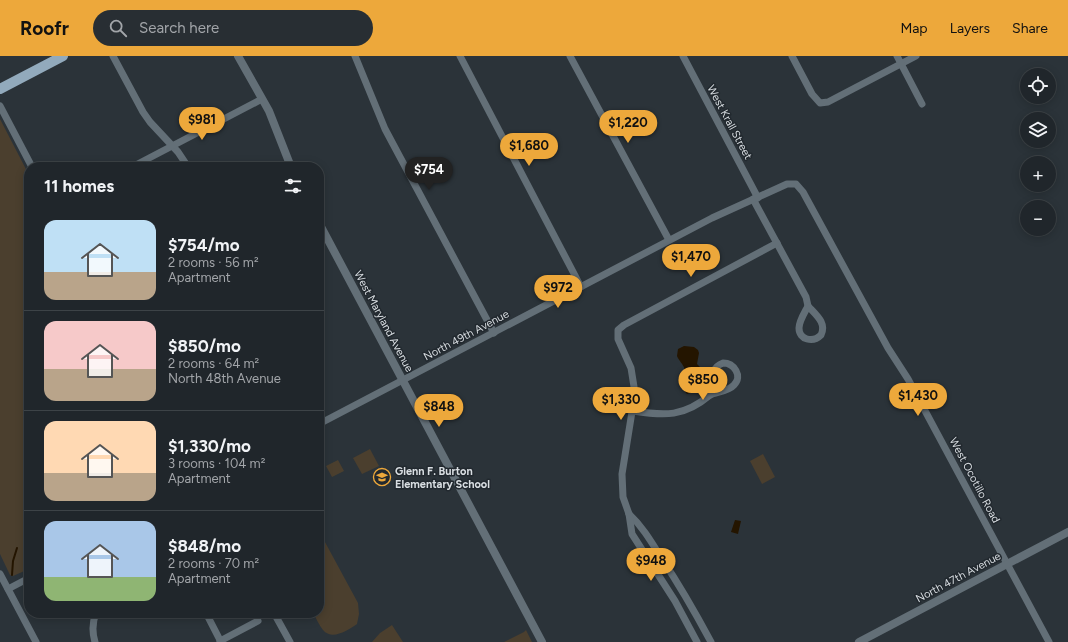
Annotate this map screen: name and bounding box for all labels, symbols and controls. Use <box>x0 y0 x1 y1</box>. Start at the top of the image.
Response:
search box <box>93 10 373 46</box>
text: Roofr <box>20 17 69 40</box>
icon: search <box>107 17 129 39</box>
text: Search here <box>139 19 219 37</box>
text: Map <box>900 20 928 37</box>
text: Layers <box>950 20 990 37</box>
text: Share <box>1012 20 1048 37</box>
map controls <box>1020 68 1056 236</box>
button: locate <box>1020 68 1056 104</box>
street label: West Krall Street <box>704 83 755 162</box>
pin: $981 <box>178 107 226 141</box>
pin: $1,220 <box>595 110 661 144</box>
text: $981 <box>188 112 216 127</box>
button: layers <box>1020 112 1056 148</box>
text: $1,220 <box>608 115 648 130</box>
pin: $1,680 <box>496 133 562 167</box>
text: $1,680 <box>509 138 549 153</box>
button: + <box>1020 156 1056 192</box>
pin: $754 <box>405 157 453 191</box>
text: $754 <box>414 162 444 177</box>
icon: filters <box>282 175 304 197</box>
text: 11 homes <box>44 176 114 196</box>
button: − <box>1020 200 1056 236</box>
text: $754/mo <box>168 235 240 255</box>
icon: home <box>76 236 124 284</box>
pin: $1,470 <box>658 244 724 278</box>
text: $1,470 <box>671 249 711 264</box>
text: 2 rooms · 56 m² <box>168 255 259 270</box>
street label: West Maryland Avenue <box>351 268 416 374</box>
text: Apartment <box>168 270 231 285</box>
pin: $972 <box>534 275 582 309</box>
text: $972 <box>543 280 573 295</box>
street label: North 49th Avenue <box>421 307 511 363</box>
text: $850/mo <box>168 336 241 356</box>
icon: home <box>76 337 124 385</box>
text: 2 rooms · 64 m² <box>168 356 259 371</box>
pin: $850 <box>679 367 727 401</box>
text: North 48th Avenue <box>168 371 281 386</box>
text: $850 <box>687 372 719 387</box>
pin: $1,430 <box>885 383 951 417</box>
pin: $1,330 <box>588 387 654 421</box>
text: $1,430 <box>898 388 938 403</box>
text: $1,330 <box>602 392 640 407</box>
pin: $848 <box>415 394 463 428</box>
text: $848 <box>423 399 455 414</box>
street label: West Ocotillo Road <box>947 435 1003 525</box>
text: $1,330/mo <box>168 436 251 456</box>
icon: home <box>76 437 124 485</box>
text: 3 rooms · 104 m² <box>168 456 265 471</box>
place label: Glenn F. Burton Elementary School <box>395 465 490 491</box>
school or university icon: Glenn F. Burton Elementary School <box>372 467 392 487</box>
text: Apartment <box>168 471 231 486</box>
text: $848/mo <box>168 536 241 556</box>
icon: home <box>76 537 124 585</box>
pin: $948 <box>627 548 675 582</box>
street label: North 47th Avenue <box>913 550 1003 605</box>
text: $948 <box>636 553 666 568</box>
text: 2 rooms · 70 m² <box>168 556 259 571</box>
text: Apartment <box>168 571 231 586</box>

